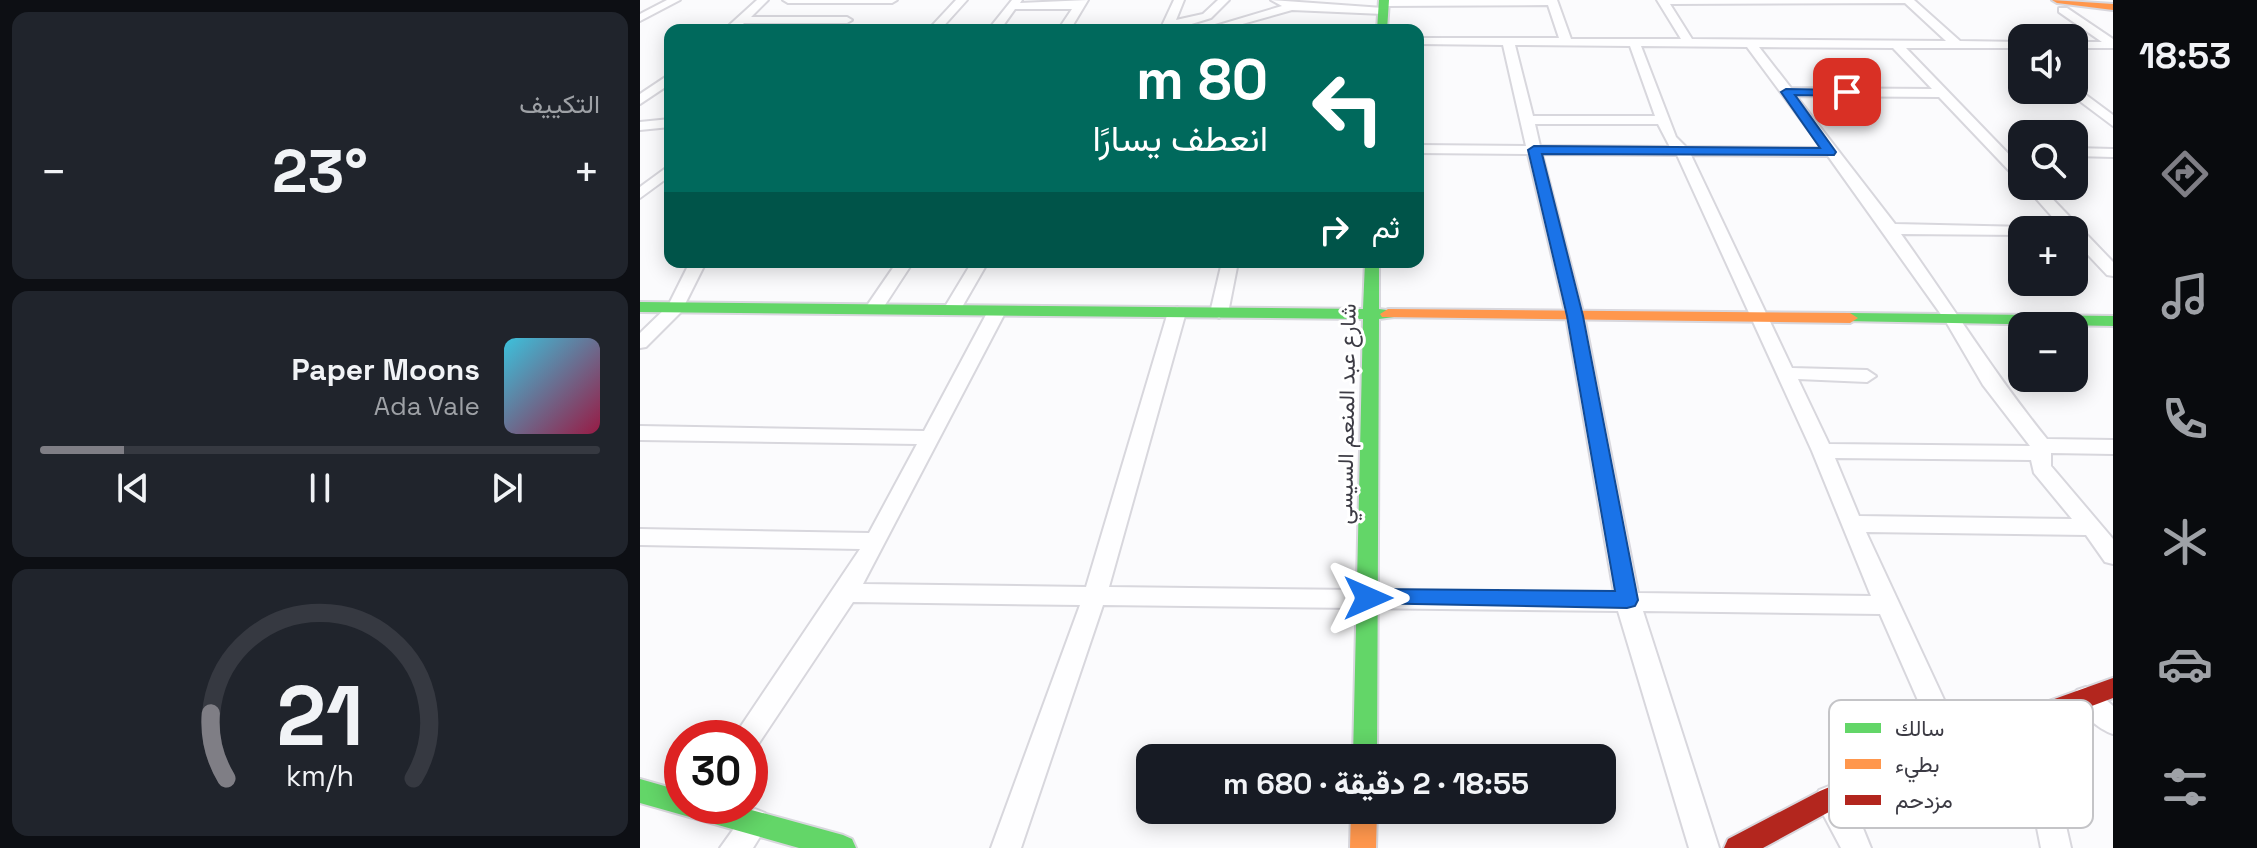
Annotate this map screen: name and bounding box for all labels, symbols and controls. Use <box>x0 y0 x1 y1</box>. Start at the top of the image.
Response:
map controls <box>2008 24 2088 392</box>
button: sound <box>2008 24 2088 104</box>
text: 18:53 <box>2139 33 2231 79</box>
text: 80 m <box>1136 44 1268 115</box>
icon: left <box>1296 56 1400 160</box>
pin <box>1813 58 1881 126</box>
icon: arrive <box>1825 70 1869 114</box>
text: التكييف <box>519 87 600 121</box>
text: انعطف يسارًا <box>1093 116 1268 162</box>
button: search <box>2008 120 2088 200</box>
text: 23° <box>272 133 368 210</box>
text: − <box>40 144 67 200</box>
text: + <box>573 144 600 200</box>
icon: directions <box>2157 146 2213 202</box>
icon: right <box>1312 208 1356 252</box>
text: ثم <box>1372 208 1400 247</box>
button: + <box>2008 216 2088 296</box>
icon: music <box>2157 268 2213 324</box>
street label: شارع عبد المنعم السيسي <box>1330 303 1367 525</box>
button: − <box>2008 312 2088 392</box>
text: Paper Moons <box>292 350 480 389</box>
text: Ada Vale <box>374 389 480 423</box>
icon: phone <box>2157 391 2213 447</box>
icon: previous <box>111 466 155 510</box>
icon: pause <box>298 466 342 510</box>
icon: next <box>485 466 529 510</box>
icon: climate <box>2157 514 2213 570</box>
position arrow <box>1326 556 1410 640</box>
icon: car <box>2157 636 2213 692</box>
text: 21 <box>276 662 364 768</box>
legend <box>1829 700 2093 828</box>
text: سالك <box>1895 714 1944 742</box>
speed limit sign: 30 <box>664 720 768 824</box>
text: بطيء <box>1895 750 1940 783</box>
text: km/h <box>286 758 354 794</box>
icon: filters <box>2157 759 2213 815</box>
text: 18:55 · 2 دقيقة · 680 m <box>1223 764 1529 803</box>
text: مزدحم <box>1895 786 1953 815</box>

